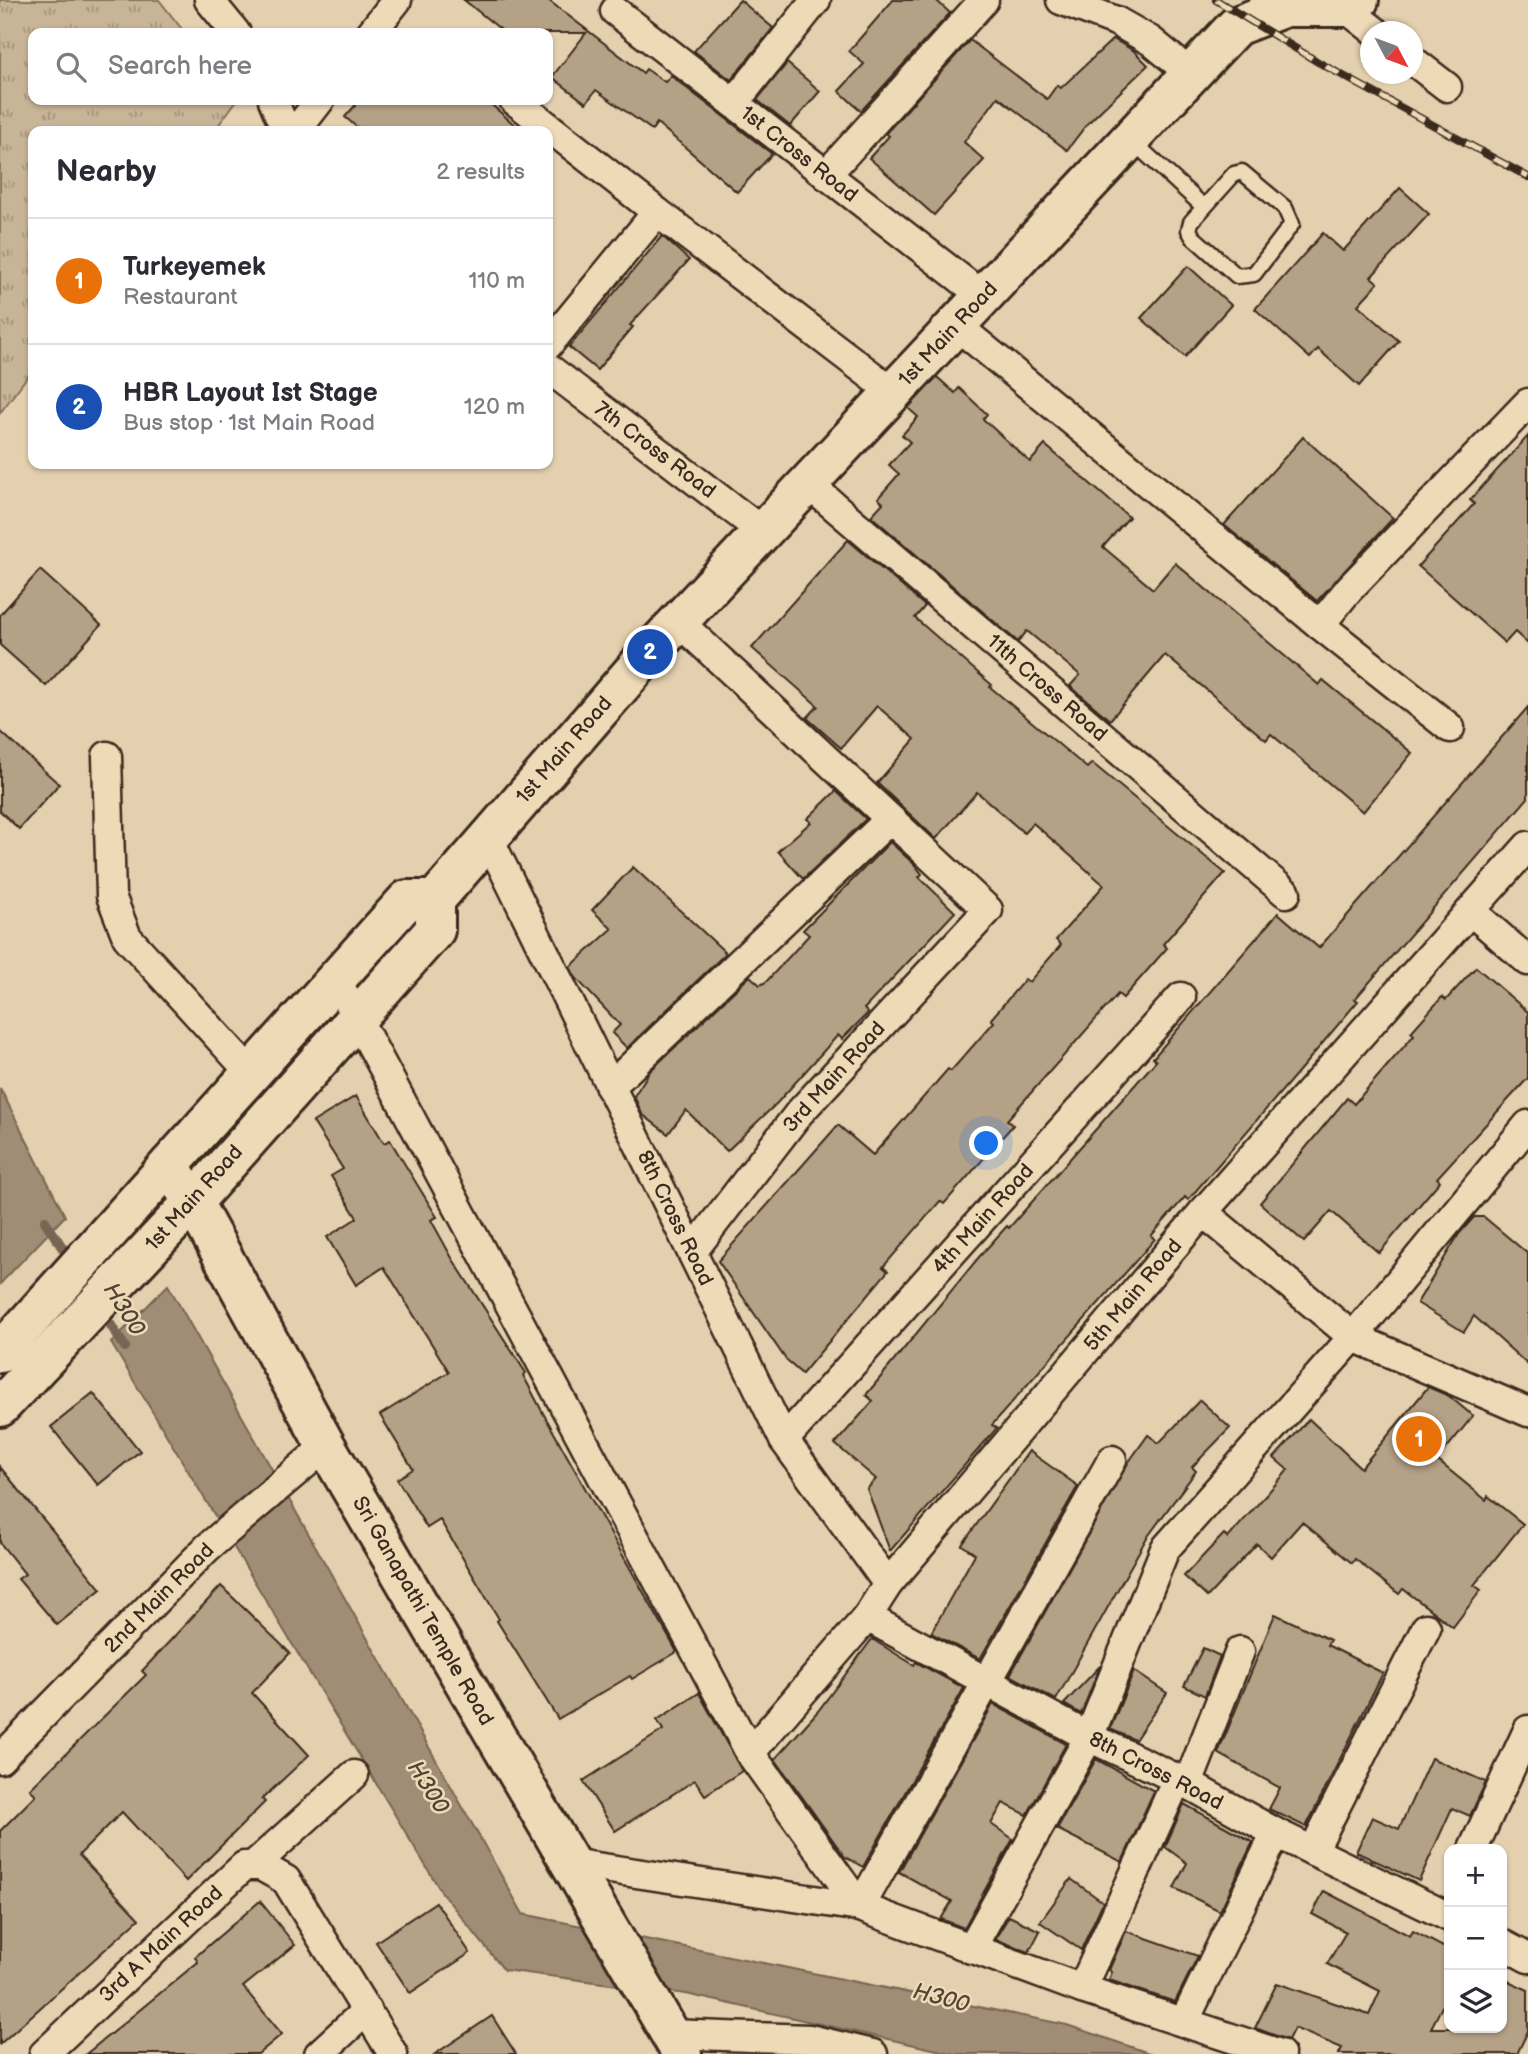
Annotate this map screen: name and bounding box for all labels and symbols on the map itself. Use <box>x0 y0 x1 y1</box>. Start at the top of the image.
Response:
north arrow <box>1360 21 1423 84</box>
street label: 1st Cross Road <box>735 100 863 208</box>
street label: 1st Main Road <box>893 277 1003 391</box>
street label: 7th Cross Road <box>589 396 721 504</box>
pin: 2 <box>627 626 673 678</box>
street label: 11th Cross Road <box>982 629 1112 747</box>
street label: 1st Main Road <box>511 691 617 809</box>
street label: 3rd Main Road <box>778 1016 890 1138</box>
your location <box>969 1126 1003 1160</box>
street label: 1st Main Road <box>140 1140 248 1256</box>
street label: 8th Cross Road <box>631 1146 719 1290</box>
street label: 4th Main Road <box>927 1159 1039 1279</box>
street label: 5th Main Road <box>1079 1234 1187 1356</box>
water label: H300 <box>97 1278 151 1341</box>
pin: 1 <box>1396 1413 1442 1465</box>
street label: Sri Ganapathi Temple Road <box>347 1492 499 1730</box>
street label: 2nd Main Road <box>99 1538 219 1658</box>
street label: 8th Cross Road <box>1085 1726 1227 1816</box>
water label: H300 <box>401 1756 455 1819</box>
street label: 3rd A Main Road <box>94 1880 228 2008</box>
water label: H300 <box>910 1977 973 2019</box>

